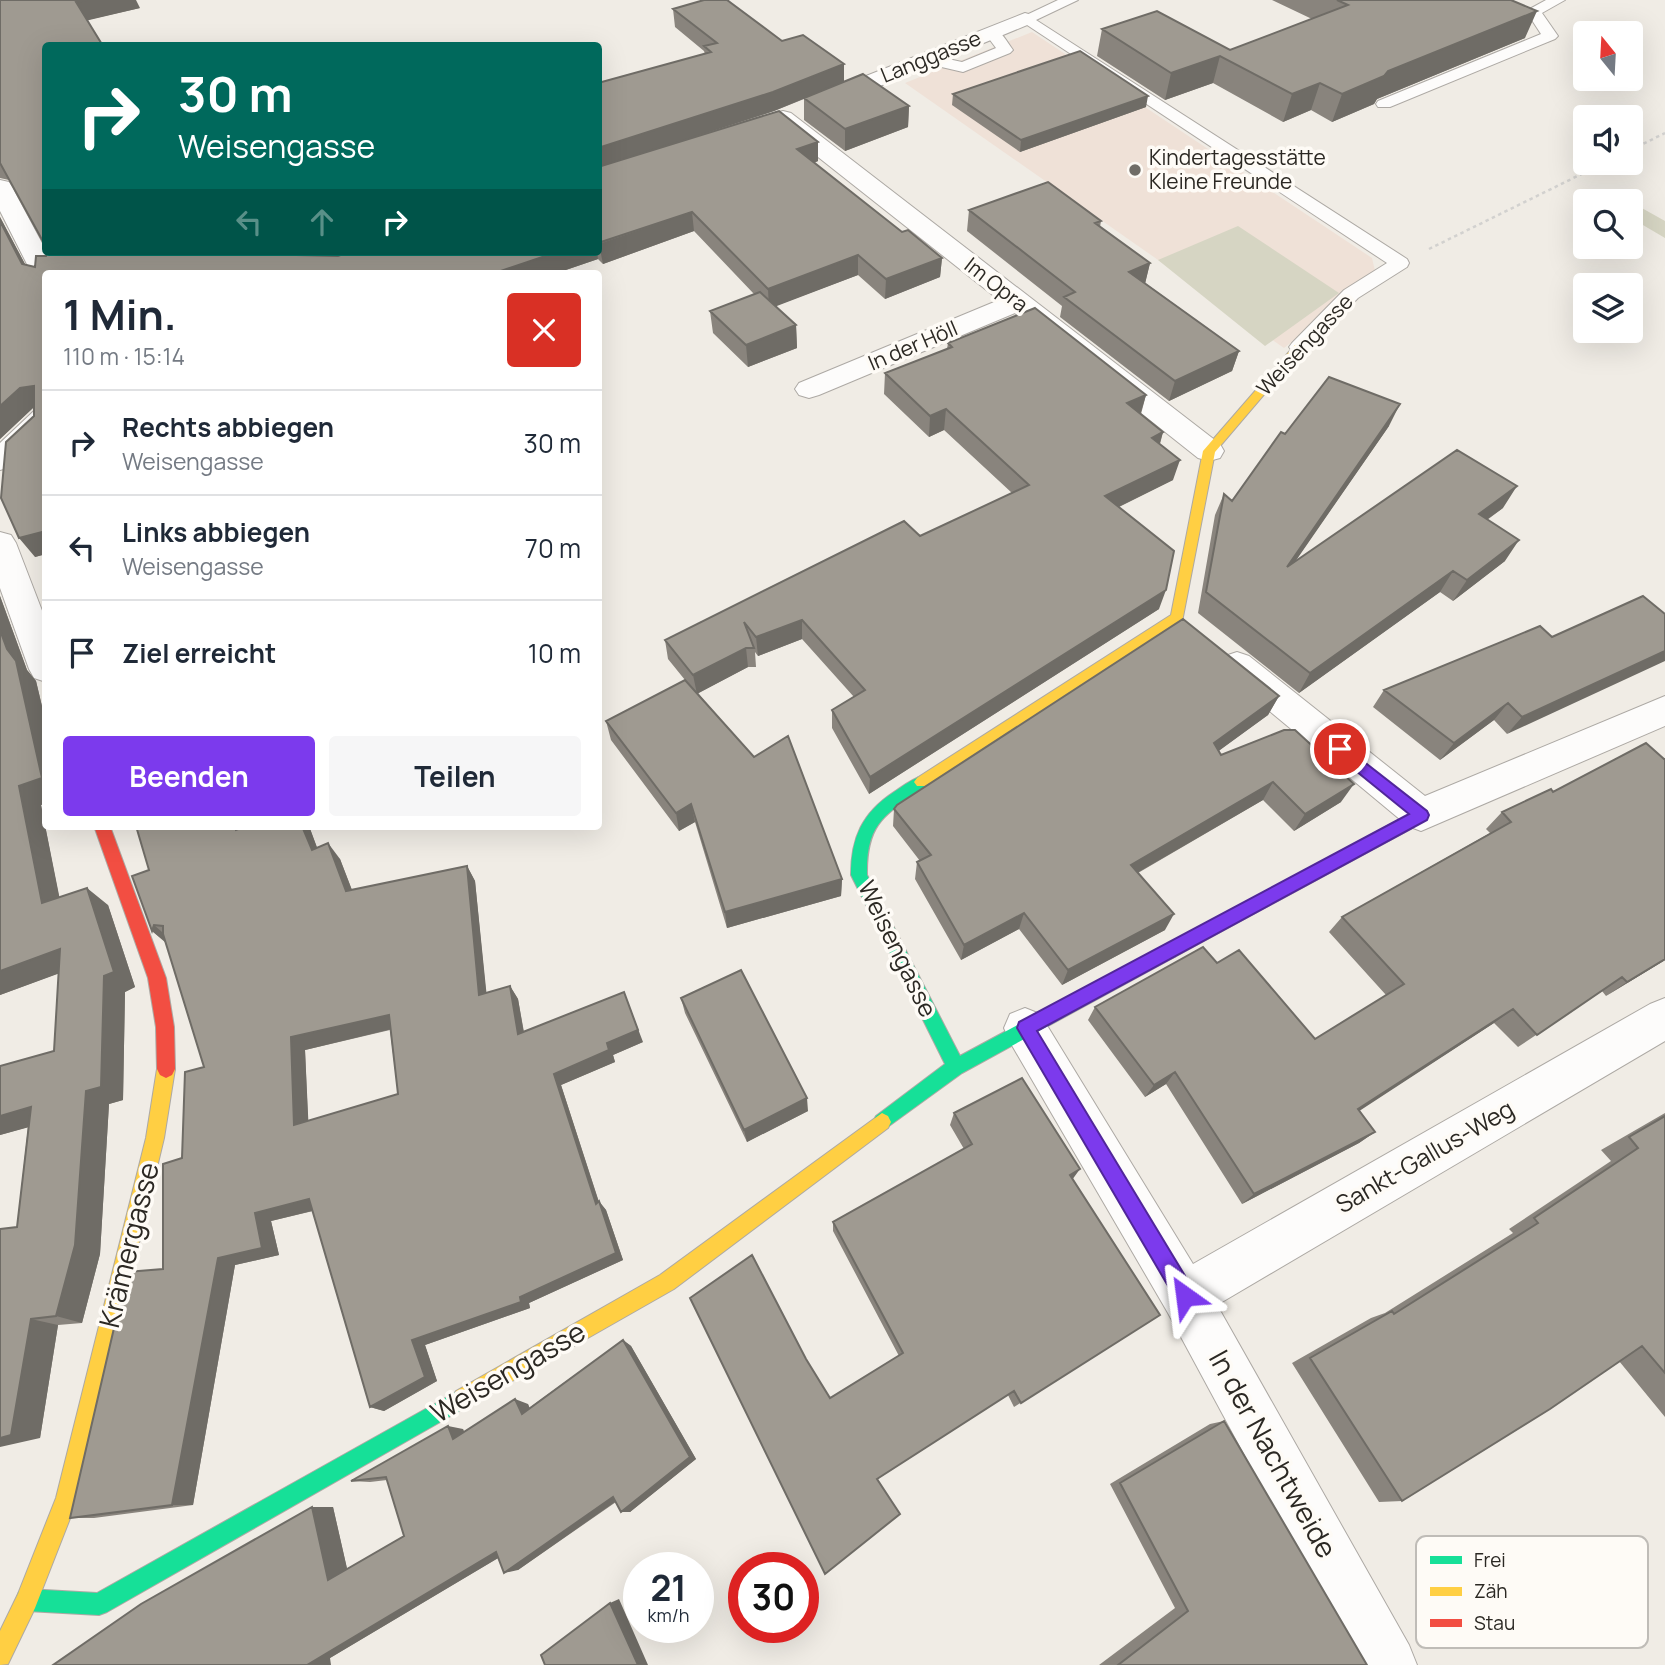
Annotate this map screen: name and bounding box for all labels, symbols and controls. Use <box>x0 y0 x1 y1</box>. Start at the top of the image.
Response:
north arrow <box>1573 21 1643 91</box>
map controls <box>1573 21 1643 343</box>
street label: Langgasse <box>876 23 985 89</box>
text: 30 m <box>178 60 293 127</box>
icon: right <box>63 70 154 161</box>
button: sound <box>1573 105 1643 175</box>
text: Weisengasse <box>178 124 375 168</box>
place label: Kindertagesstätte Kleine Freunde <box>1149 143 1326 195</box>
marker: Kindertagesstätte Kleine Freunde <box>1127 162 1143 178</box>
button: search <box>1573 189 1643 259</box>
icon: left <box>230 203 268 241</box>
icon: ahead <box>303 203 341 241</box>
icon: right <box>376 203 414 241</box>
street label: Im Opra <box>959 251 1034 318</box>
button: layers <box>1573 273 1643 343</box>
text: 1 Min. <box>63 285 177 343</box>
street label: Weisengasse <box>1250 287 1359 401</box>
button: close <box>507 293 581 367</box>
street label: In der Höll <box>864 314 962 376</box>
text: 110 m · 15:14 <box>63 340 185 372</box>
text: Rechts abbiegen <box>122 409 334 445</box>
icon: right <box>63 424 101 462</box>
text: 30 m <box>524 425 581 461</box>
text: Weisengasse <box>122 445 264 477</box>
text: Links abbiegen <box>122 514 310 550</box>
icon: left <box>63 529 101 567</box>
text: 70 m <box>525 530 581 566</box>
text: Weisengasse <box>122 550 264 582</box>
icon: arrive <box>63 634 101 672</box>
text: Ziel erreicht <box>122 635 276 671</box>
text: 10 m <box>528 635 581 671</box>
pin <box>1310 719 1370 779</box>
icon: arrive <box>1321 730 1359 768</box>
button: Beenden <box>63 736 315 816</box>
button: Teilen <box>329 736 581 816</box>
street label: Weisengasse <box>851 875 946 1022</box>
street label: Sankt-Gallus-Weg <box>1329 1091 1519 1220</box>
street label: Krämergasse <box>89 1158 167 1331</box>
position arrow <box>1148 1259 1222 1333</box>
street label: Weisengasse <box>423 1312 592 1431</box>
street label: In der Nachtweide <box>1201 1343 1347 1564</box>
legend <box>1416 1536 1648 1648</box>
text: Frei <box>1474 1547 1506 1573</box>
speed limit sign: 30 <box>728 1552 819 1643</box>
text: 21 <box>650 1564 687 1612</box>
text: Zäh <box>1474 1578 1508 1604</box>
text: km/h <box>648 1603 689 1627</box>
text: Stau <box>1474 1610 1515 1636</box>

